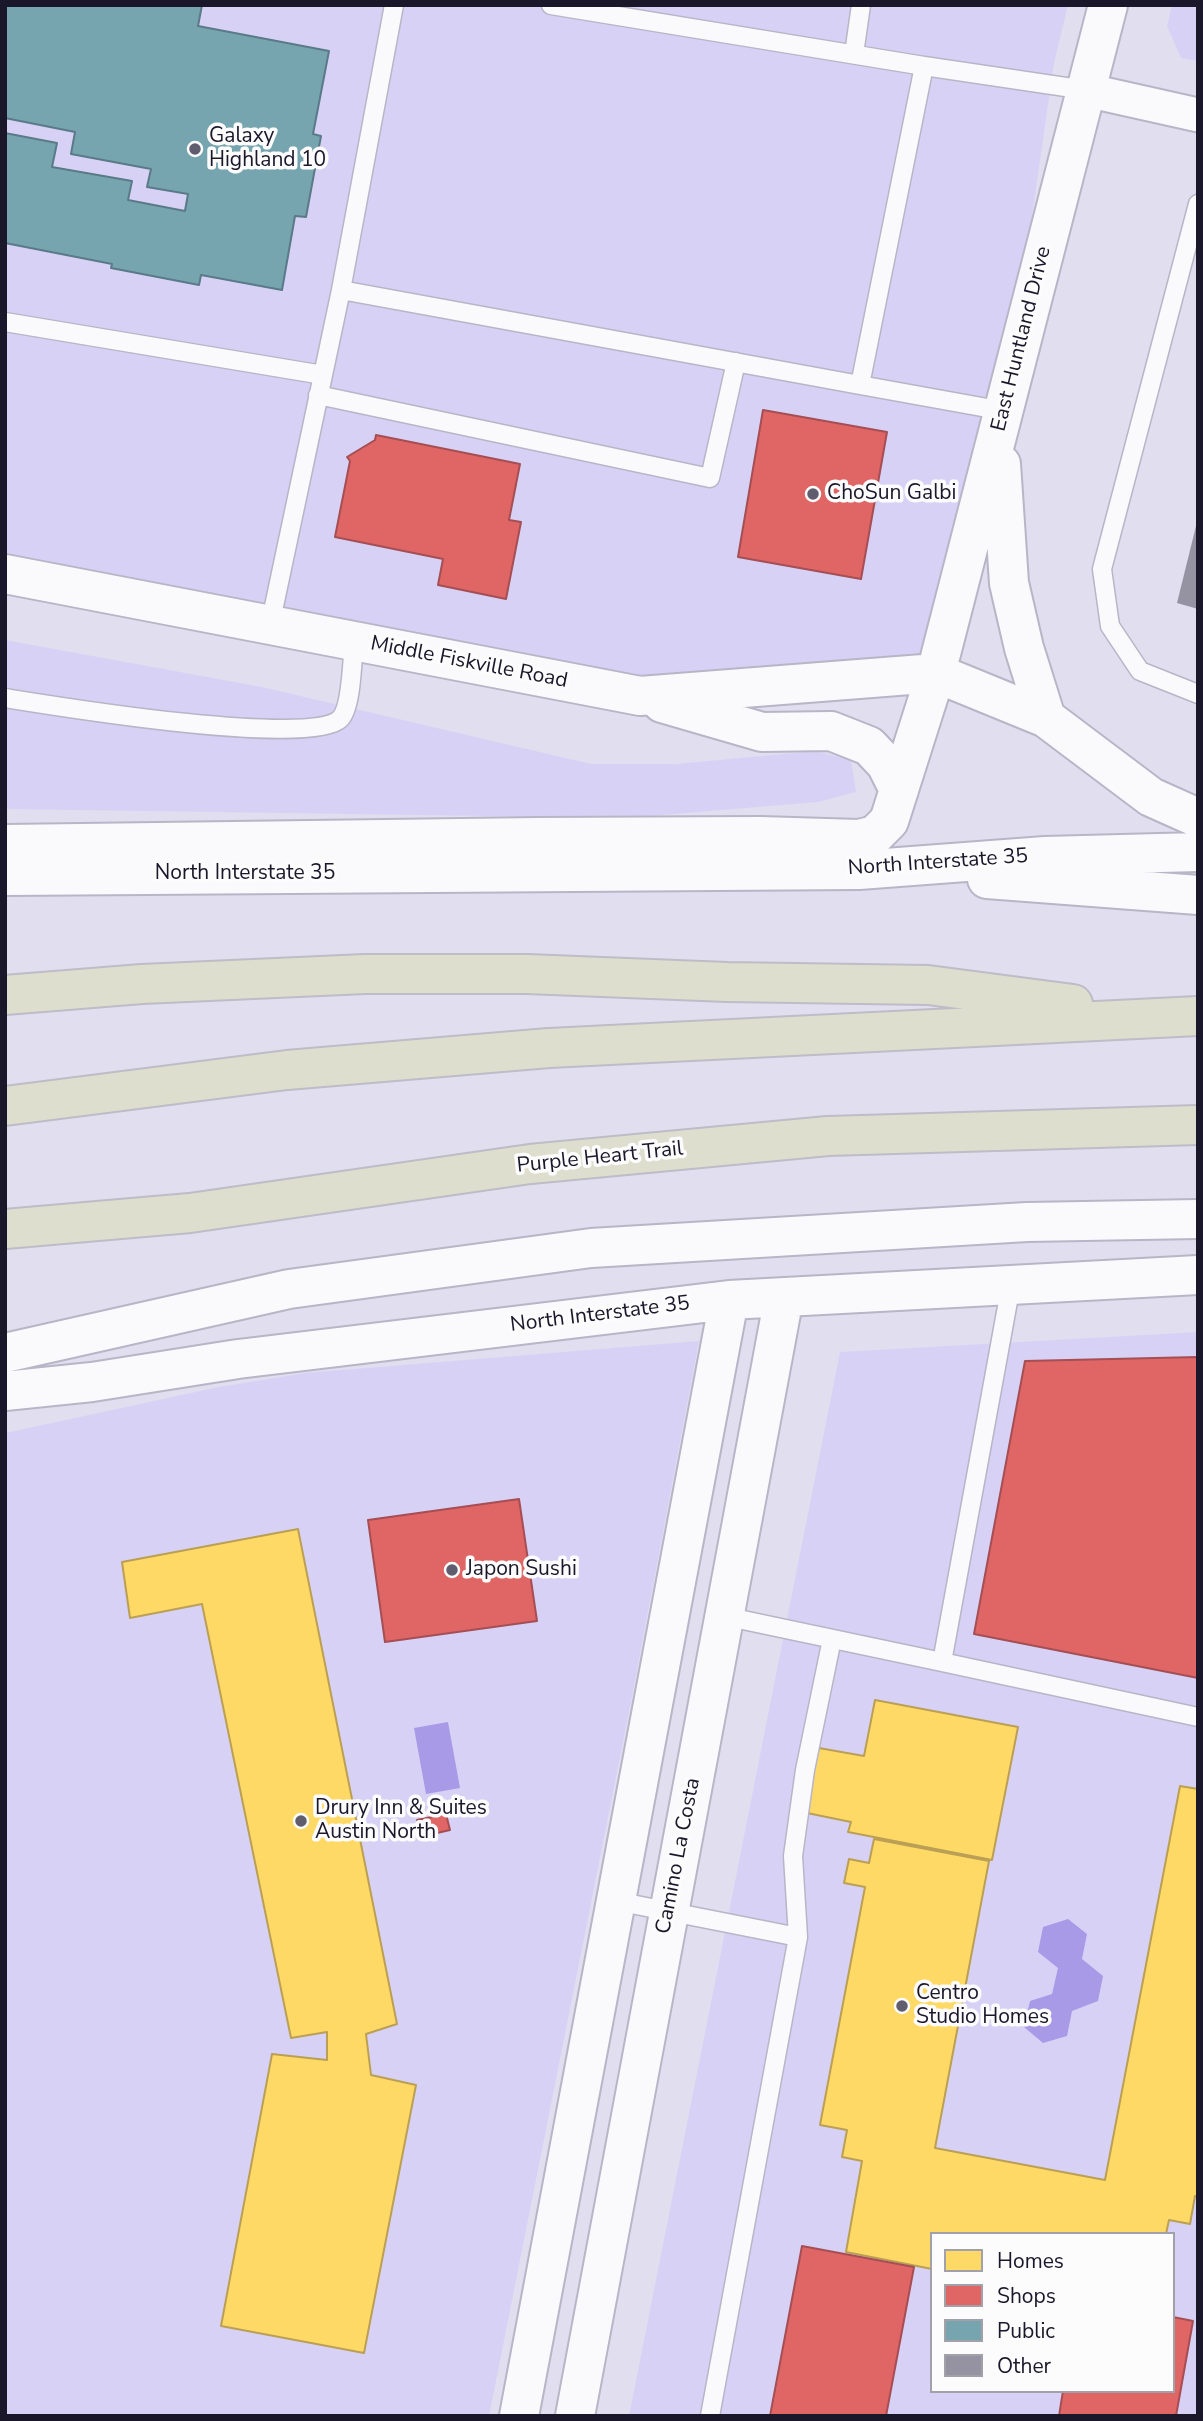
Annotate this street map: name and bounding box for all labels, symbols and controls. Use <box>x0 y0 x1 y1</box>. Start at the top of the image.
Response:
place label: Galaxy Highland 10 <box>209 124 326 174</box>
marker: Galaxy Highland 10 <box>187 141 203 157</box>
street label: East Huntland Drive <box>987 244 1057 434</box>
place label: ChoSun Galbi <box>827 481 956 507</box>
marker: ChoSun Galbi <box>805 486 821 502</box>
street label: Middle Fiskville Road <box>368 632 570 694</box>
street label: North Interstate 35 <box>847 844 1029 882</box>
street label: North Interstate 35 <box>155 861 335 887</box>
street label: Purple Heart Trail <box>516 1137 684 1179</box>
street label: North Interstate 35 <box>509 1291 691 1339</box>
place label: Japon Sushi <box>466 1557 577 1583</box>
marker: Japon Sushi <box>444 1562 460 1578</box>
street label: Camino La Costa <box>652 1776 706 1936</box>
place label: Drury Inn & Suites Austin North <box>315 1796 487 1846</box>
marker: Drury Inn & Suites Austin North <box>293 1813 309 1829</box>
place label: Centro Studio Homes <box>916 1981 1049 2031</box>
marker: Centro Studio Homes <box>894 1998 910 2014</box>
legend <box>930 2232 1175 2393</box>
text: Homes <box>997 2247 1064 2275</box>
text: Shops <box>997 2282 1056 2310</box>
text: Public <box>997 2317 1055 2345</box>
text: Other <box>997 2352 1051 2380</box>

